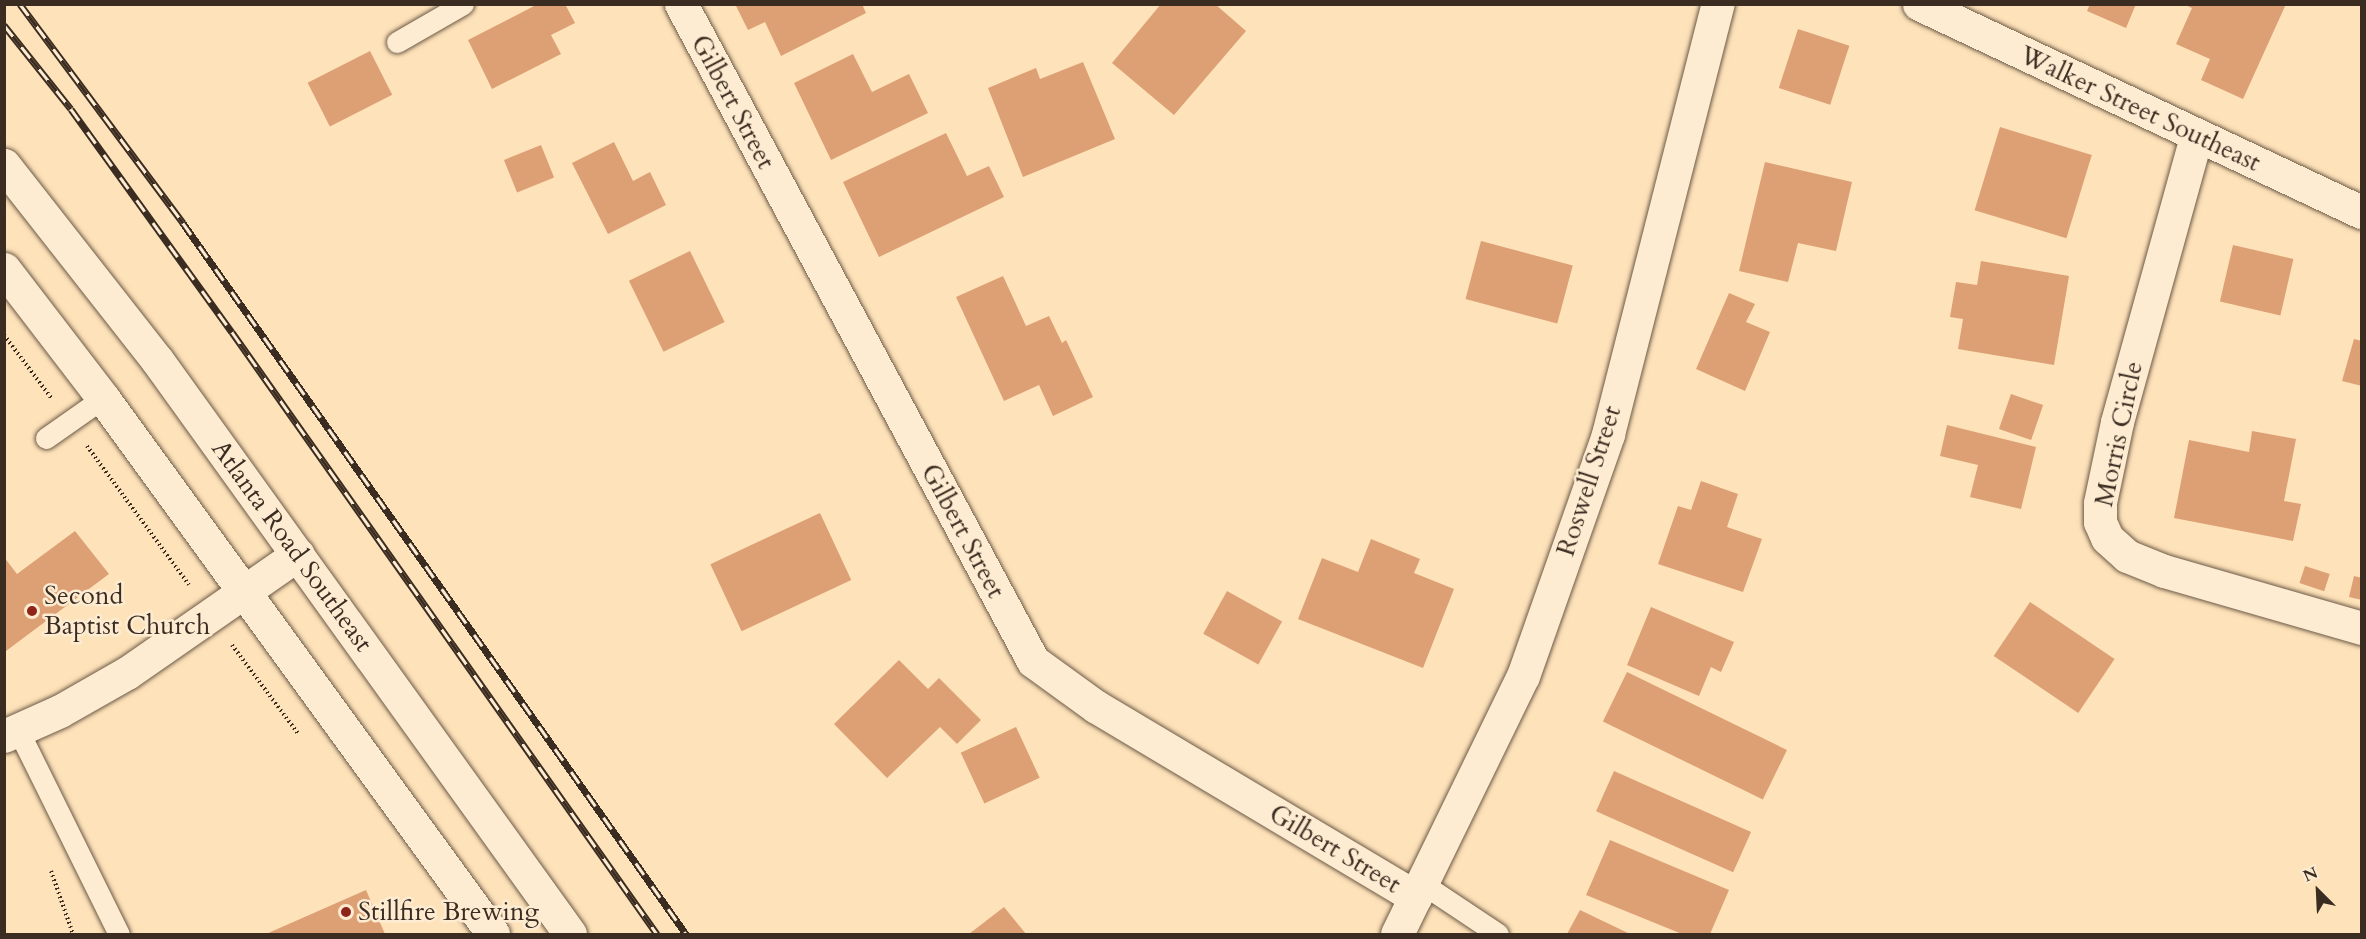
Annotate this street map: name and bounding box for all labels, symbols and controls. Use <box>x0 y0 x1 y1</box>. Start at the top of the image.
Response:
street label: Gilbert Street <box>685 30 781 174</box>
street label: Walker Street Southeast <box>2015 39 2265 179</box>
street label: Morris Circle <box>2088 359 2150 509</box>
street label: Roswell Street <box>1550 402 1628 560</box>
street label: Atlanta Road Southeast <box>205 434 379 658</box>
street label: Gilbert Street <box>915 459 1011 603</box>
place label: Second Baptist Church <box>44 580 210 642</box>
marker: Second Baptist Church <box>25 604 39 618</box>
street label: Gilbert Street <box>1264 798 1406 900</box>
north arrow <box>2288 861 2348 921</box>
text: N <box>2300 862 2321 887</box>
place label: Stillfire Brewing <box>358 896 539 928</box>
marker: Stillfire Brewing <box>339 905 353 919</box>

